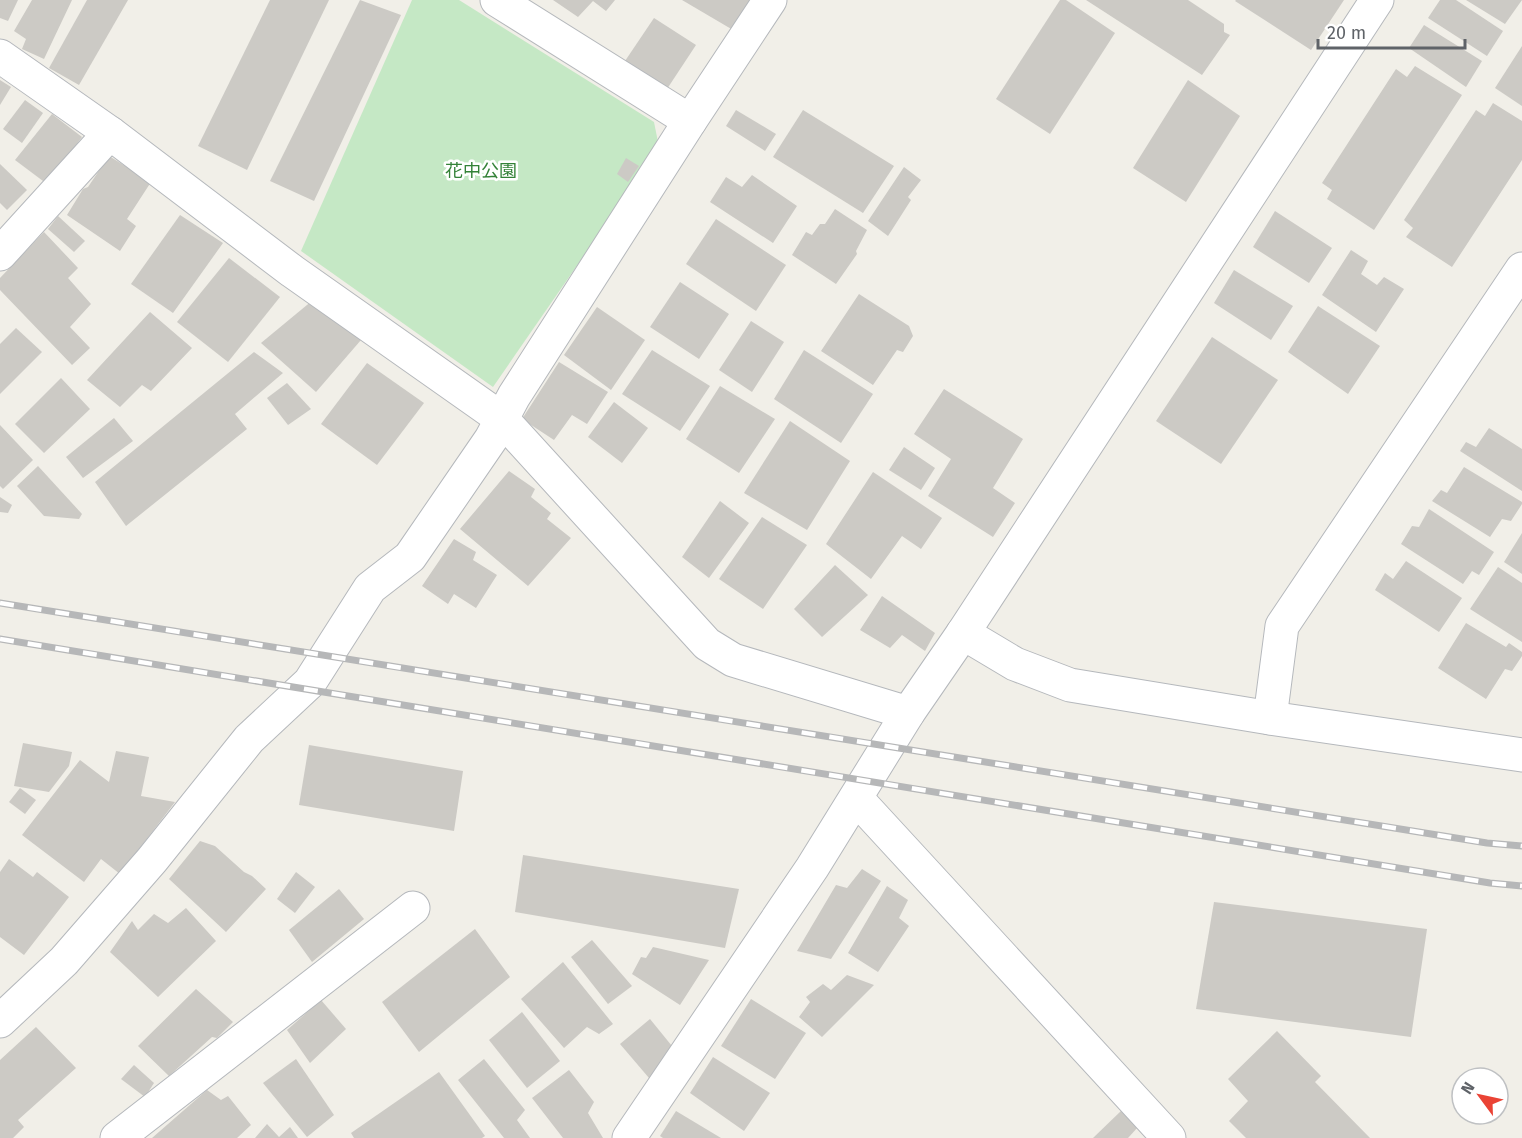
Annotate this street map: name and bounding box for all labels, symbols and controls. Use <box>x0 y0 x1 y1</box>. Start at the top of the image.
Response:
scale bar <box>1318 12 1465 50</box>
text: 20 m <box>1327 22 1366 44</box>
park label: 花中公園 <box>445 160 517 182</box>
north arrow <box>1450 1066 1510 1126</box>
text: N <box>1457 1078 1479 1098</box>

